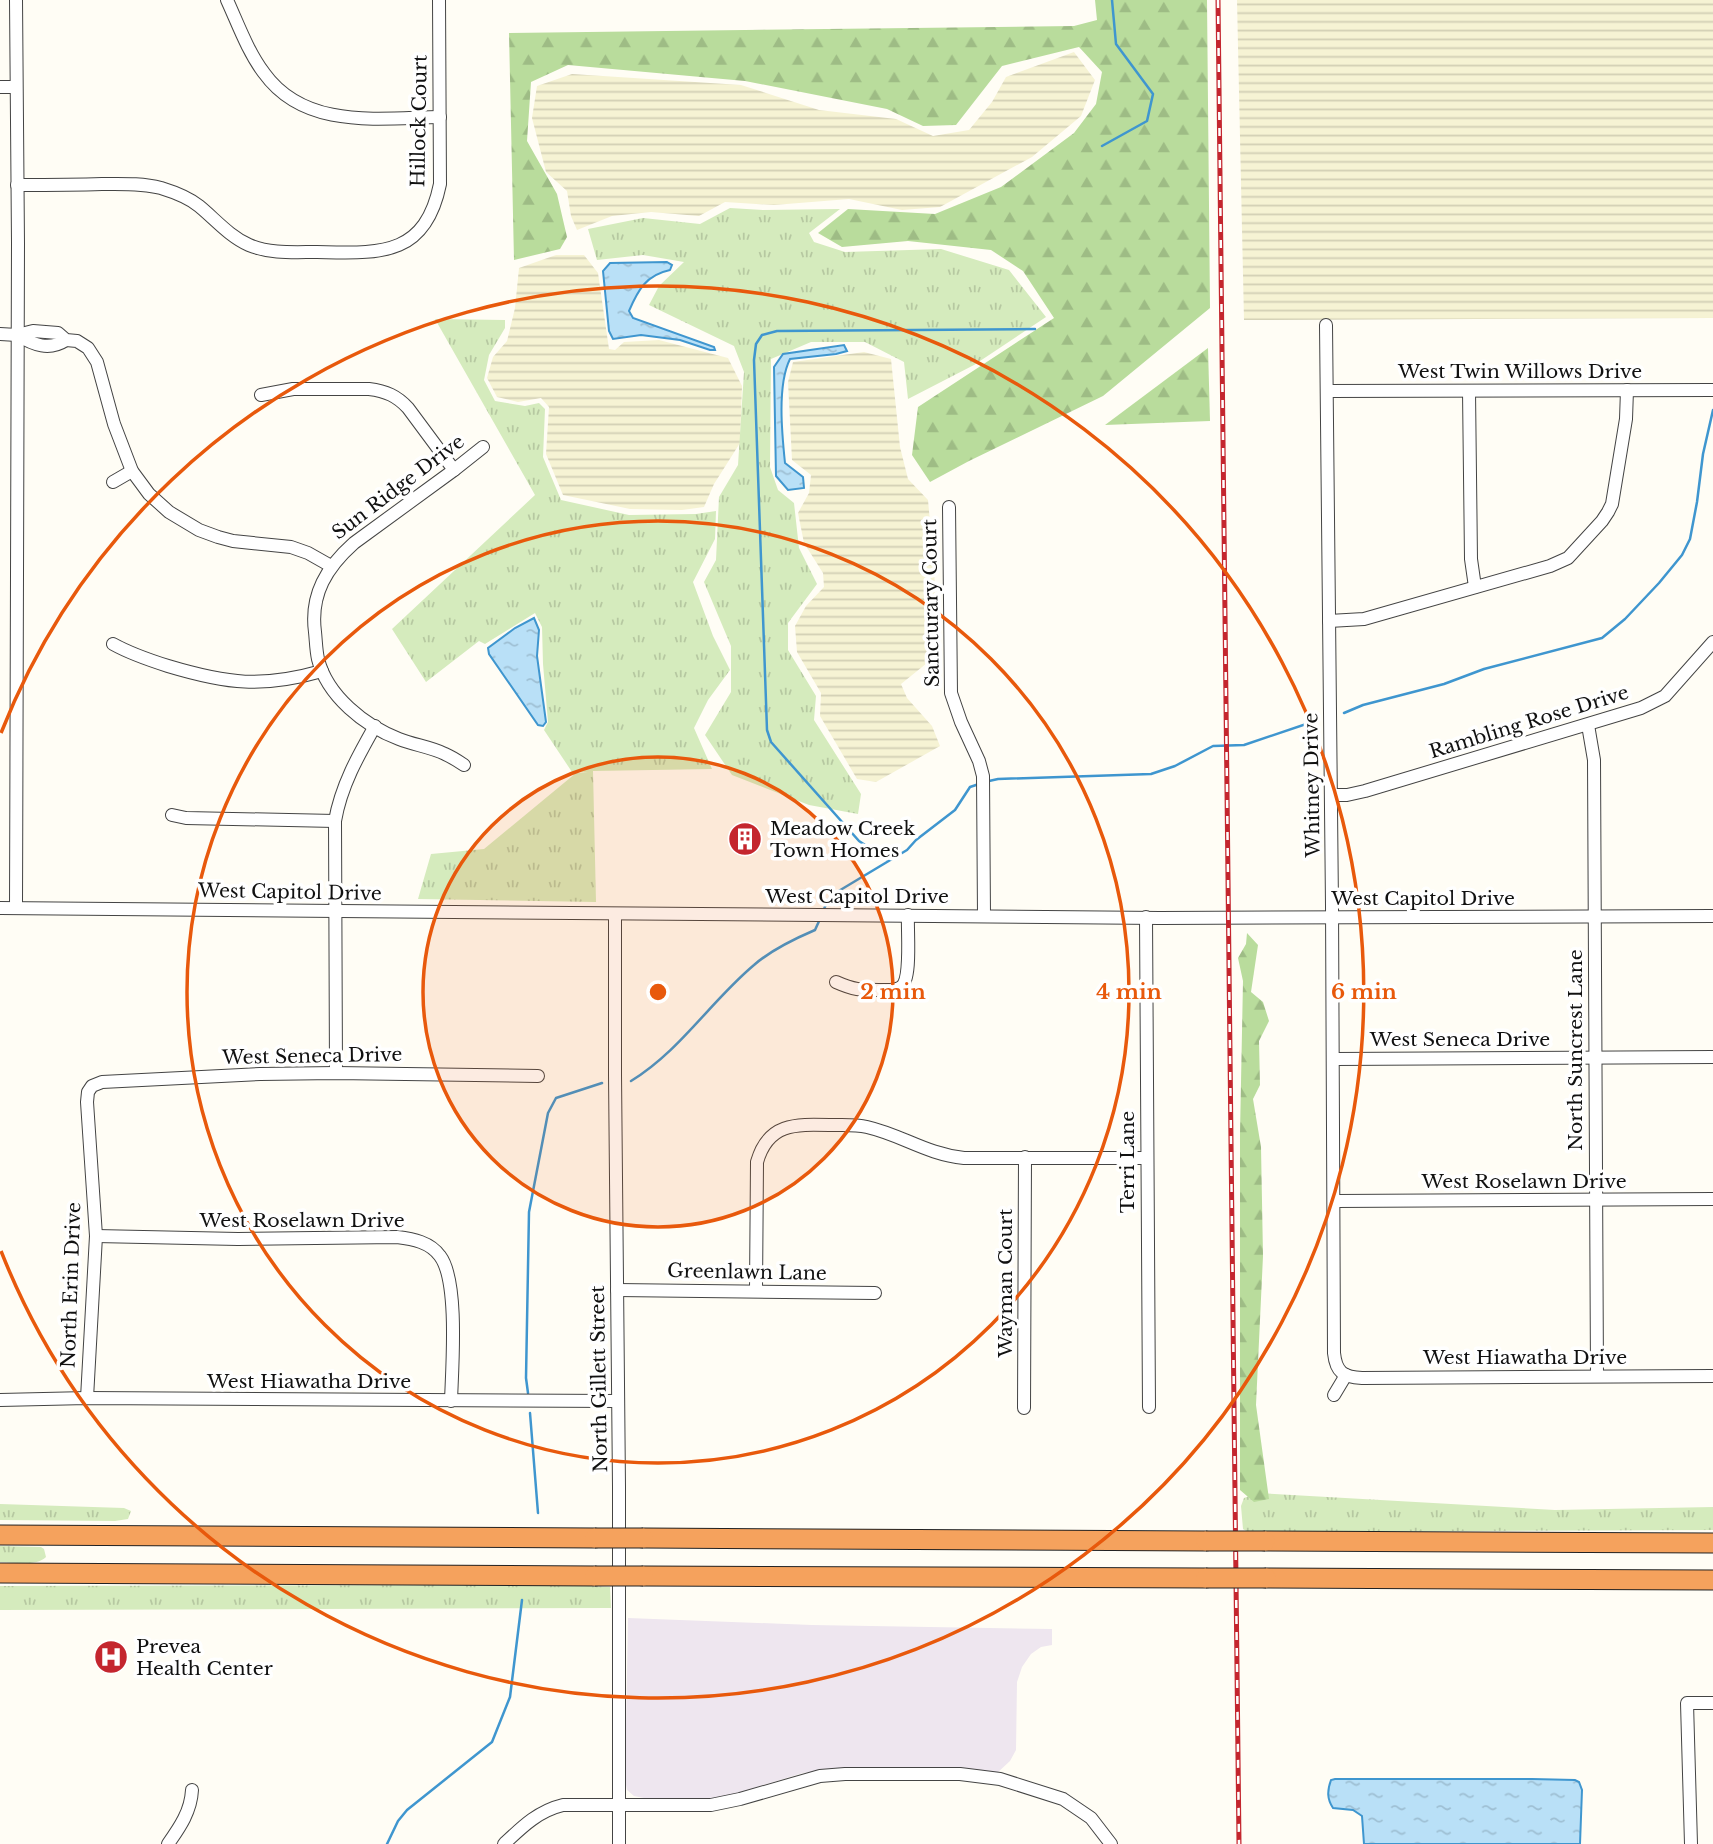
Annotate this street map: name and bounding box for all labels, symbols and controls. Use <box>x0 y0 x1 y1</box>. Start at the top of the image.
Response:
street label: Hillock Court <box>406 54 432 187</box>
street label: West Twin Willows Drive <box>1397 360 1642 383</box>
street label: Sun Ridge Drive <box>327 430 469 544</box>
street label: Sancturary Court <box>918 518 944 687</box>
street label: Rambling Rose Drive <box>1427 681 1631 763</box>
street label: Whitney Drive <box>1299 713 1325 858</box>
place label: Meadow Creek Town Homes <box>770 817 915 862</box>
building icon: Meadow Creek Town Homes <box>726 820 764 858</box>
street label: West Capitol Drive <box>197 879 382 905</box>
street label: West Capitol Drive <box>764 885 949 908</box>
street label: West Capitol Drive <box>1330 887 1515 910</box>
street label: North Suncrest Lane <box>1564 949 1587 1151</box>
text: 2 min <box>860 979 926 1005</box>
text: 4 min <box>1096 979 1162 1005</box>
text: 6 min <box>1331 979 1397 1005</box>
centre of rings <box>646 980 670 1004</box>
street label: West Seneca Drive <box>1369 1028 1550 1051</box>
street label: West Seneca Drive <box>221 1043 402 1069</box>
street label: Terri Lane <box>1116 1111 1139 1213</box>
street label: West Roselawn Drive <box>1420 1170 1627 1193</box>
street label: North Erin Drive <box>57 1202 85 1368</box>
street label: Wayman Court <box>994 1208 1017 1359</box>
street label: West Roselawn Drive <box>198 1209 405 1232</box>
street label: Greenlawn Lane <box>667 1259 827 1285</box>
street label: North Gillett Street <box>586 1285 612 1473</box>
street label: West Hiawatha Drive <box>1422 1346 1627 1369</box>
street label: West Hiawatha Drive <box>206 1370 411 1393</box>
place label: Prevea Health Center <box>136 1635 273 1680</box>
hospital icon: Prevea Health Center <box>92 1638 130 1676</box>

